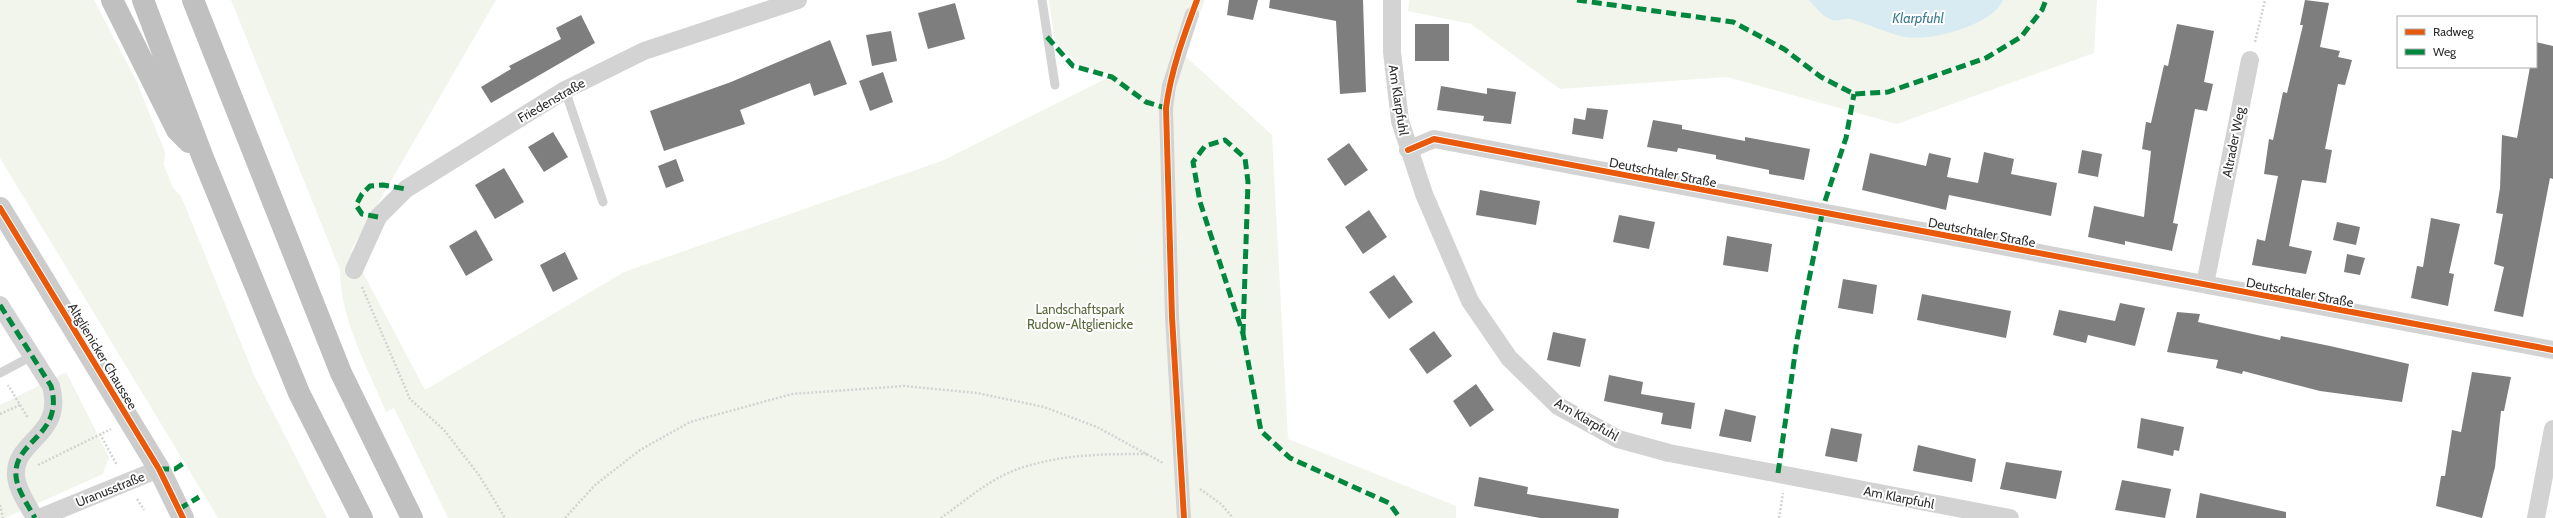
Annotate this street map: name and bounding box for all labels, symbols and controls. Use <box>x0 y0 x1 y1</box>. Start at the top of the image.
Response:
water label: Klarpfuhl <box>1892 9 1944 27</box>
legend <box>2397 16 2537 68</box>
text: Radweg <box>2433 24 2474 39</box>
text: Weg <box>2433 44 2457 59</box>
street label: Am Klarpfuhl <box>1386 63 1412 137</box>
street label: Friedenstraße <box>515 74 588 126</box>
street label: Altrader Weg <box>2218 105 2248 179</box>
street label: Deutschtaler Straße <box>1608 154 1718 190</box>
street label: Deutschtaler Straße <box>1927 214 2037 250</box>
street label: Deutschtaler Straße <box>2245 274 2355 310</box>
street label: Altglienicker Chaussee <box>65 300 141 413</box>
park label: Landschaftspark Rudow-Altglienicke <box>1027 301 1133 332</box>
street label: Am Klarpfuhl <box>1552 394 1622 444</box>
street label: Uranusstraße <box>73 468 147 510</box>
street label: Am Klarpfuhl <box>1862 482 1936 512</box>

